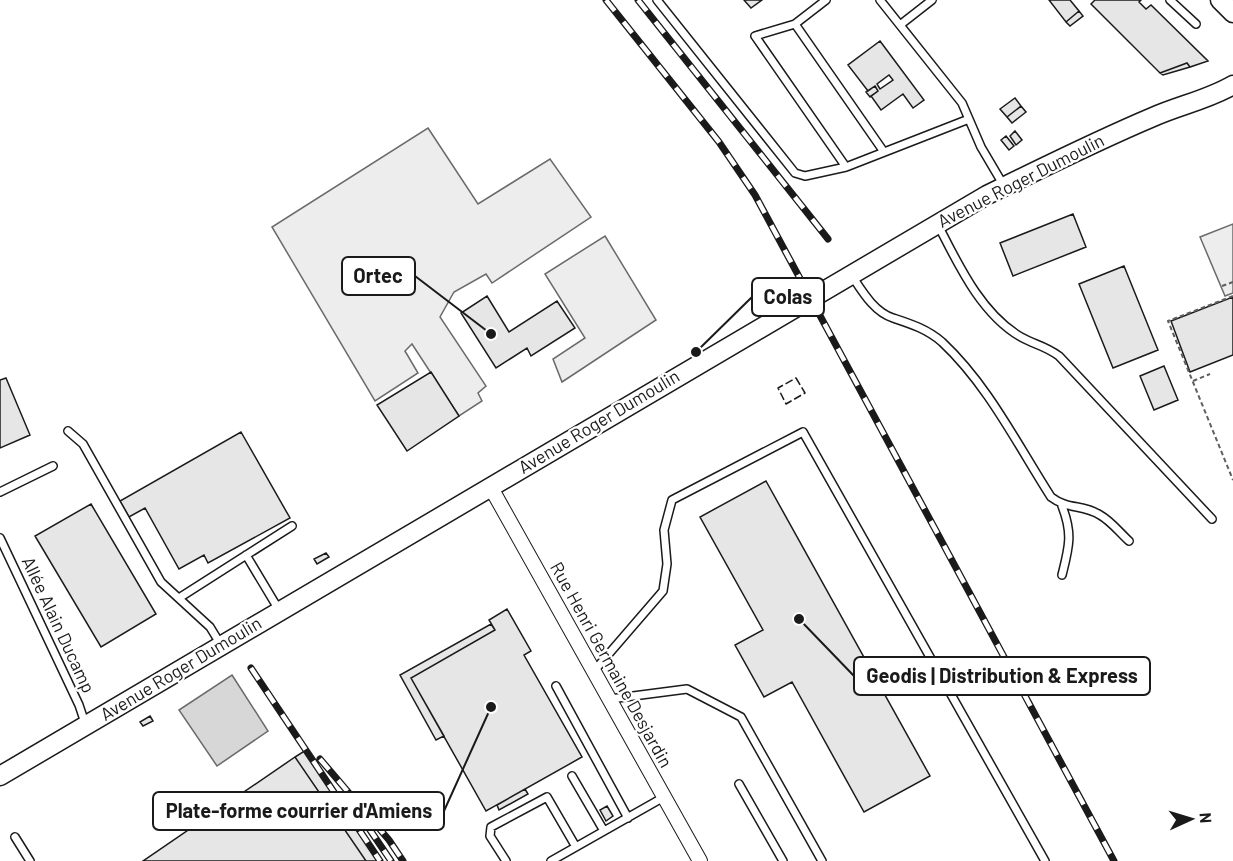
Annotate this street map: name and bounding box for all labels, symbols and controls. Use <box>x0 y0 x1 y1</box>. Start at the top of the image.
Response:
street label: Avenue Roger Dumoulin <box>934 129 1108 232</box>
callout: Ortec <box>342 257 415 295</box>
text: Ortec <box>353 263 403 287</box>
callout: Colas <box>752 278 824 316</box>
text: Colas <box>764 284 812 308</box>
street label: Avenue Roger Dumoulin <box>514 364 683 478</box>
street label: Allée Alain Ducamp <box>18 553 100 696</box>
street label: Rue Henri Germaine Desjardin <box>546 558 678 771</box>
street label: Avenue Roger Dumoulin <box>96 611 265 725</box>
callout: Geodis | Distribution & Express <box>854 657 1150 695</box>
text: Geodis | Distribution & Express <box>866 663 1138 687</box>
north arrow <box>1161 789 1221 849</box>
callout: Plate-forme courrier d'Amiens <box>153 792 444 830</box>
text: Plate-forme courrier d'Amiens <box>166 798 432 822</box>
text: N <box>1197 812 1216 824</box>

